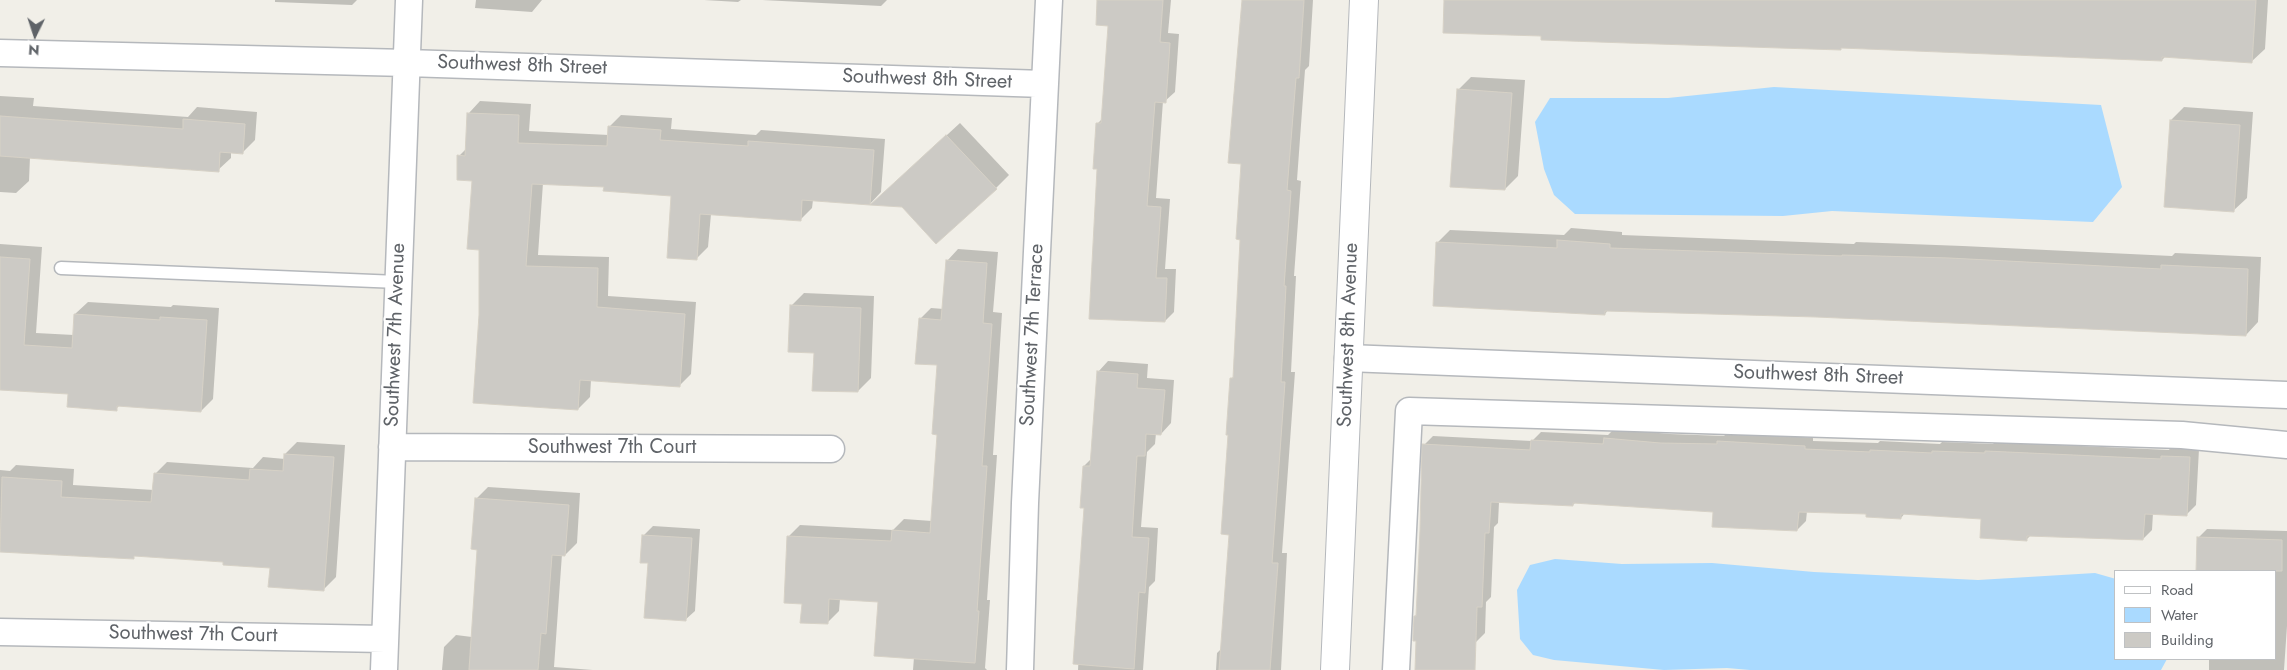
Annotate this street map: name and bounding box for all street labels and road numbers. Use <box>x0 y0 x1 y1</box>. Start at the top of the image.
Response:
street label: Southwest 8th Street <box>437 51 607 81</box>
street label: Southwest 8th Street <box>842 65 1012 95</box>
street label: Southwest 8th Avenue <box>1334 242 1364 428</box>
street label: Southwest 7th Avenue <box>381 243 411 427</box>
street label: Southwest 7th Terrace <box>1016 243 1050 427</box>
street label: Southwest 8th Street <box>1733 361 1903 391</box>
street label: Southwest 7th Court <box>528 436 696 460</box>
street label: Southwest 7th Court <box>108 622 278 648</box>

